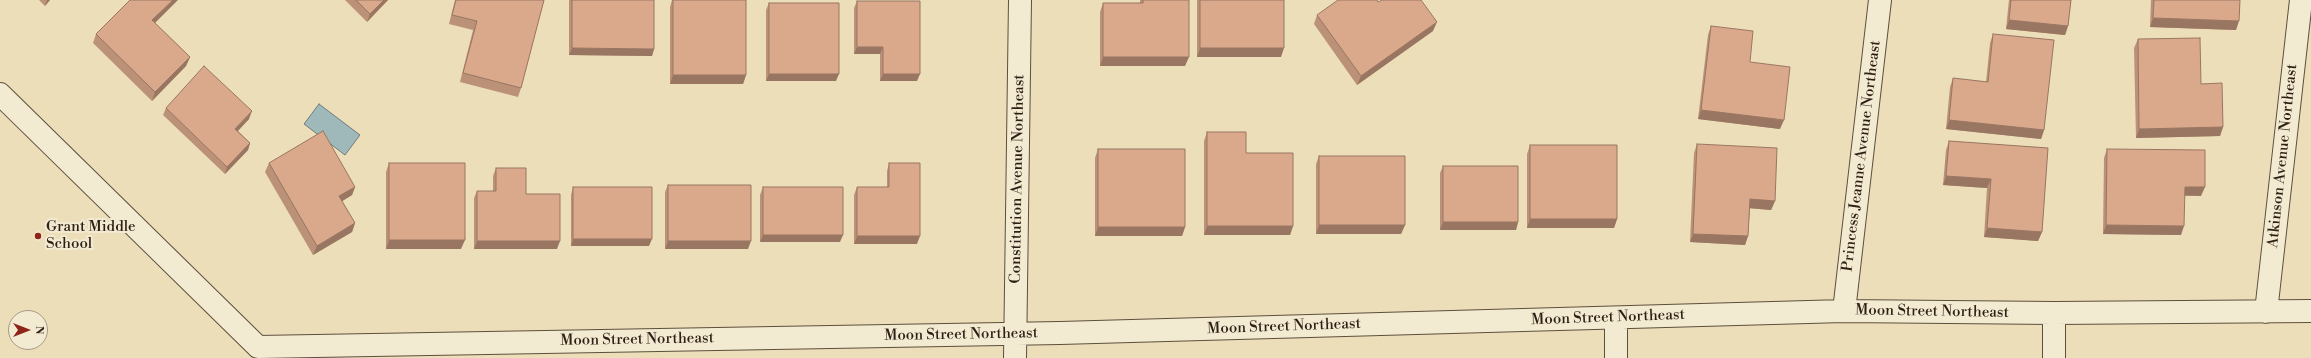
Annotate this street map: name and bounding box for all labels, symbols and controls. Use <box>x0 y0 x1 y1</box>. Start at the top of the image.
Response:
street label: Princess Jeanne Avenue Northeast <box>1839 39 1885 273</box>
street label: Atkinson Avenue Northeast <box>2264 63 2302 249</box>
street label: Constitution Avenue Northeast <box>1007 74 1029 284</box>
place label: Grant Middle School <box>46 218 136 253</box>
marker: Grant Middle School <box>33 231 43 241</box>
street label: Moon Street Northeast <box>1855 302 2009 322</box>
street label: Moon Street Northeast <box>1531 306 1685 330</box>
north arrow <box>8 310 48 350</box>
street label: Moon Street Northeast <box>1207 315 1361 339</box>
street label: Moon Street Northeast <box>884 325 1038 345</box>
text: N <box>32 326 46 334</box>
street label: Moon Street Northeast <box>560 330 714 350</box>

